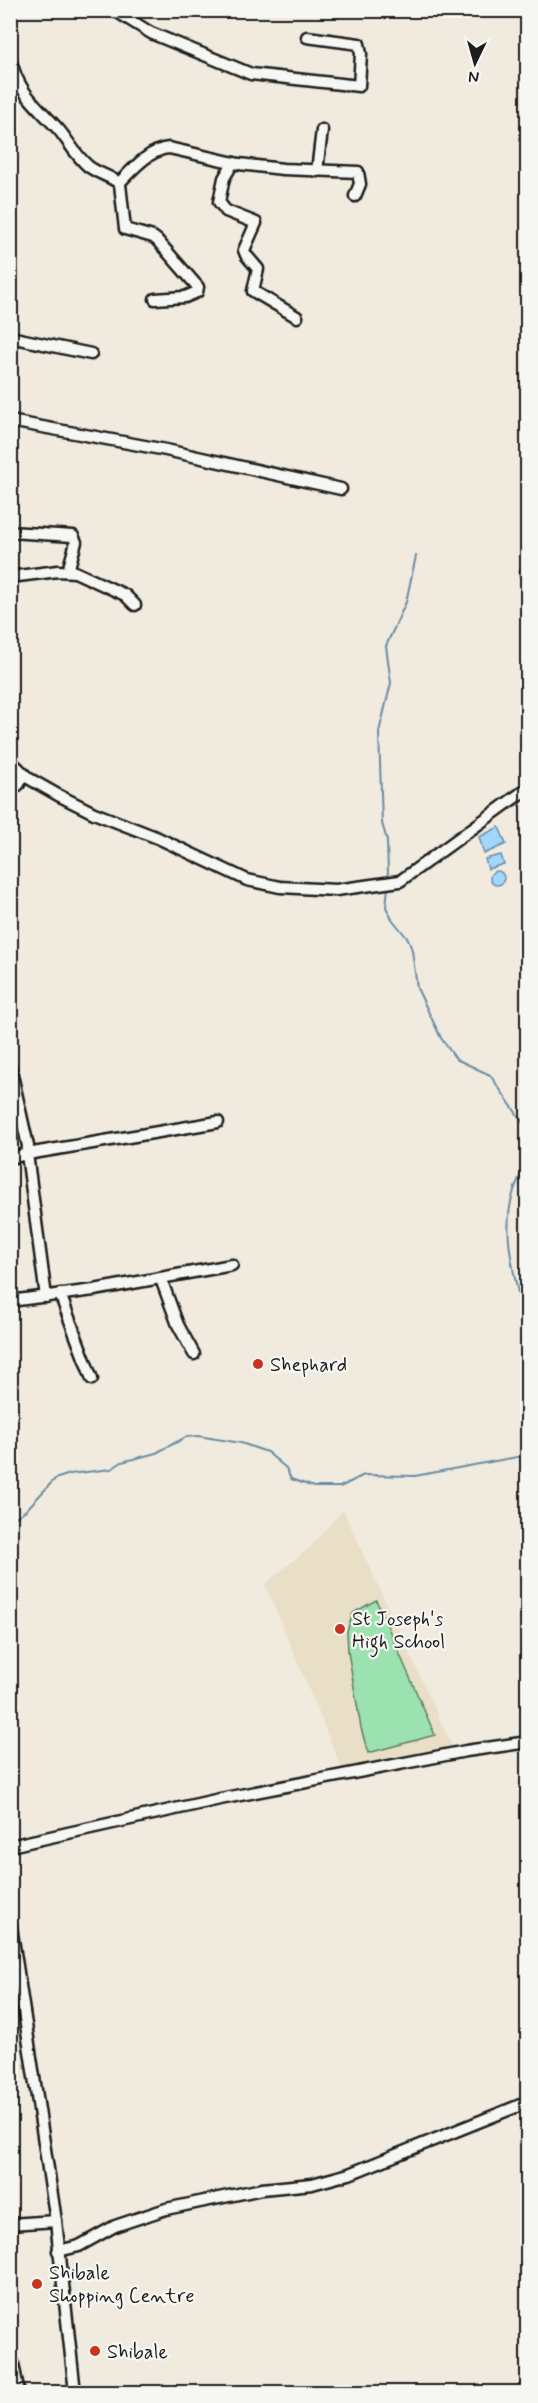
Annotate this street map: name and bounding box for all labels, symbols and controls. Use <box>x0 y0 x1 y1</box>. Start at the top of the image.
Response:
north arrow <box>445 33 505 93</box>
text: N <box>468 66 480 87</box>
place label: Shephard <box>270 1352 347 1379</box>
marker: Shephard <box>251 1357 265 1371</box>
place label: St Joseph's High School <box>352 1606 445 1658</box>
marker: St Joseph's High School <box>333 1622 347 1636</box>
place label: Shibale Shopping Centre <box>49 2260 194 2310</box>
marker: Shibale Shopping Centre <box>30 2277 44 2291</box>
place label: Shibale <box>107 2339 168 2366</box>
marker: Shibale <box>88 2344 102 2358</box>

